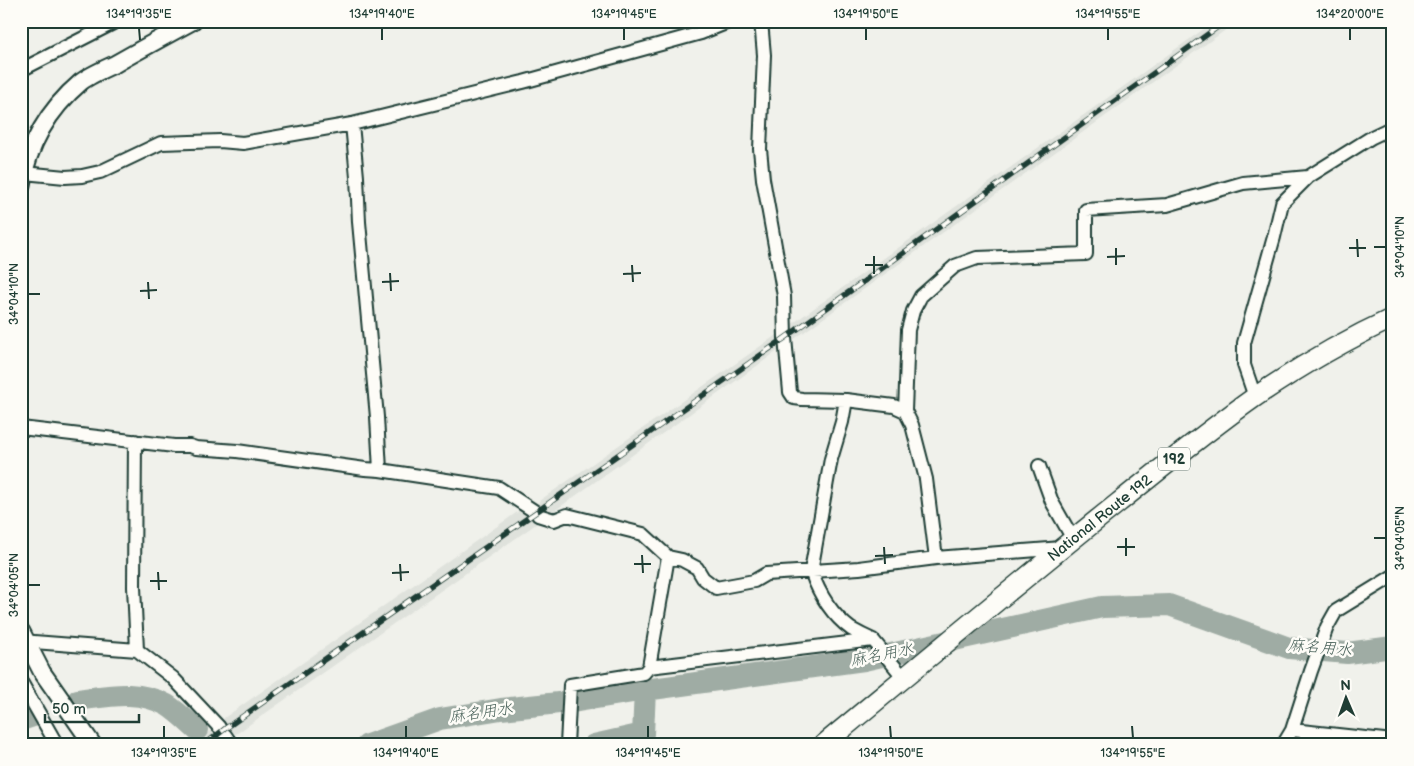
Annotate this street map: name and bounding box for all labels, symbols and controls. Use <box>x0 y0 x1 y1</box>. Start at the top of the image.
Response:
text: 134°19'35"E <box>106 7 172 22</box>
text: 134°19'40"E <box>349 7 415 22</box>
text: 134°19'45"E <box>591 7 657 22</box>
text: 134°19'50"E <box>834 7 899 22</box>
text: 134°19'55"E <box>1076 7 1140 22</box>
text: 134°20'00"E <box>1316 7 1384 22</box>
text: 34°04'10"N <box>1393 216 1408 278</box>
text: 34°04'10"N <box>7 263 22 325</box>
road number: 192 <box>1158 448 1190 470</box>
street label: National Route 192 <box>1044 470 1156 566</box>
text: 34°04'05"N <box>1393 506 1408 570</box>
text: 34°04'05"N <box>7 553 22 617</box>
water label: 麻名用水 <box>1287 636 1353 660</box>
water label: 麻名用水 <box>849 640 915 670</box>
north arrow <box>1322 674 1372 724</box>
text: N <box>1340 677 1351 694</box>
scale bar <box>45 691 139 723</box>
water label: 麻名用水 <box>448 699 514 727</box>
text: 50 m <box>52 700 86 719</box>
text: 134°19'35"E <box>131 746 197 761</box>
text: 134°19'40"E <box>373 746 439 761</box>
text: 134°19'45"E <box>615 746 681 761</box>
text: 134°19'50"E <box>859 746 924 761</box>
text: 134°19'55"E <box>1101 746 1165 761</box>

